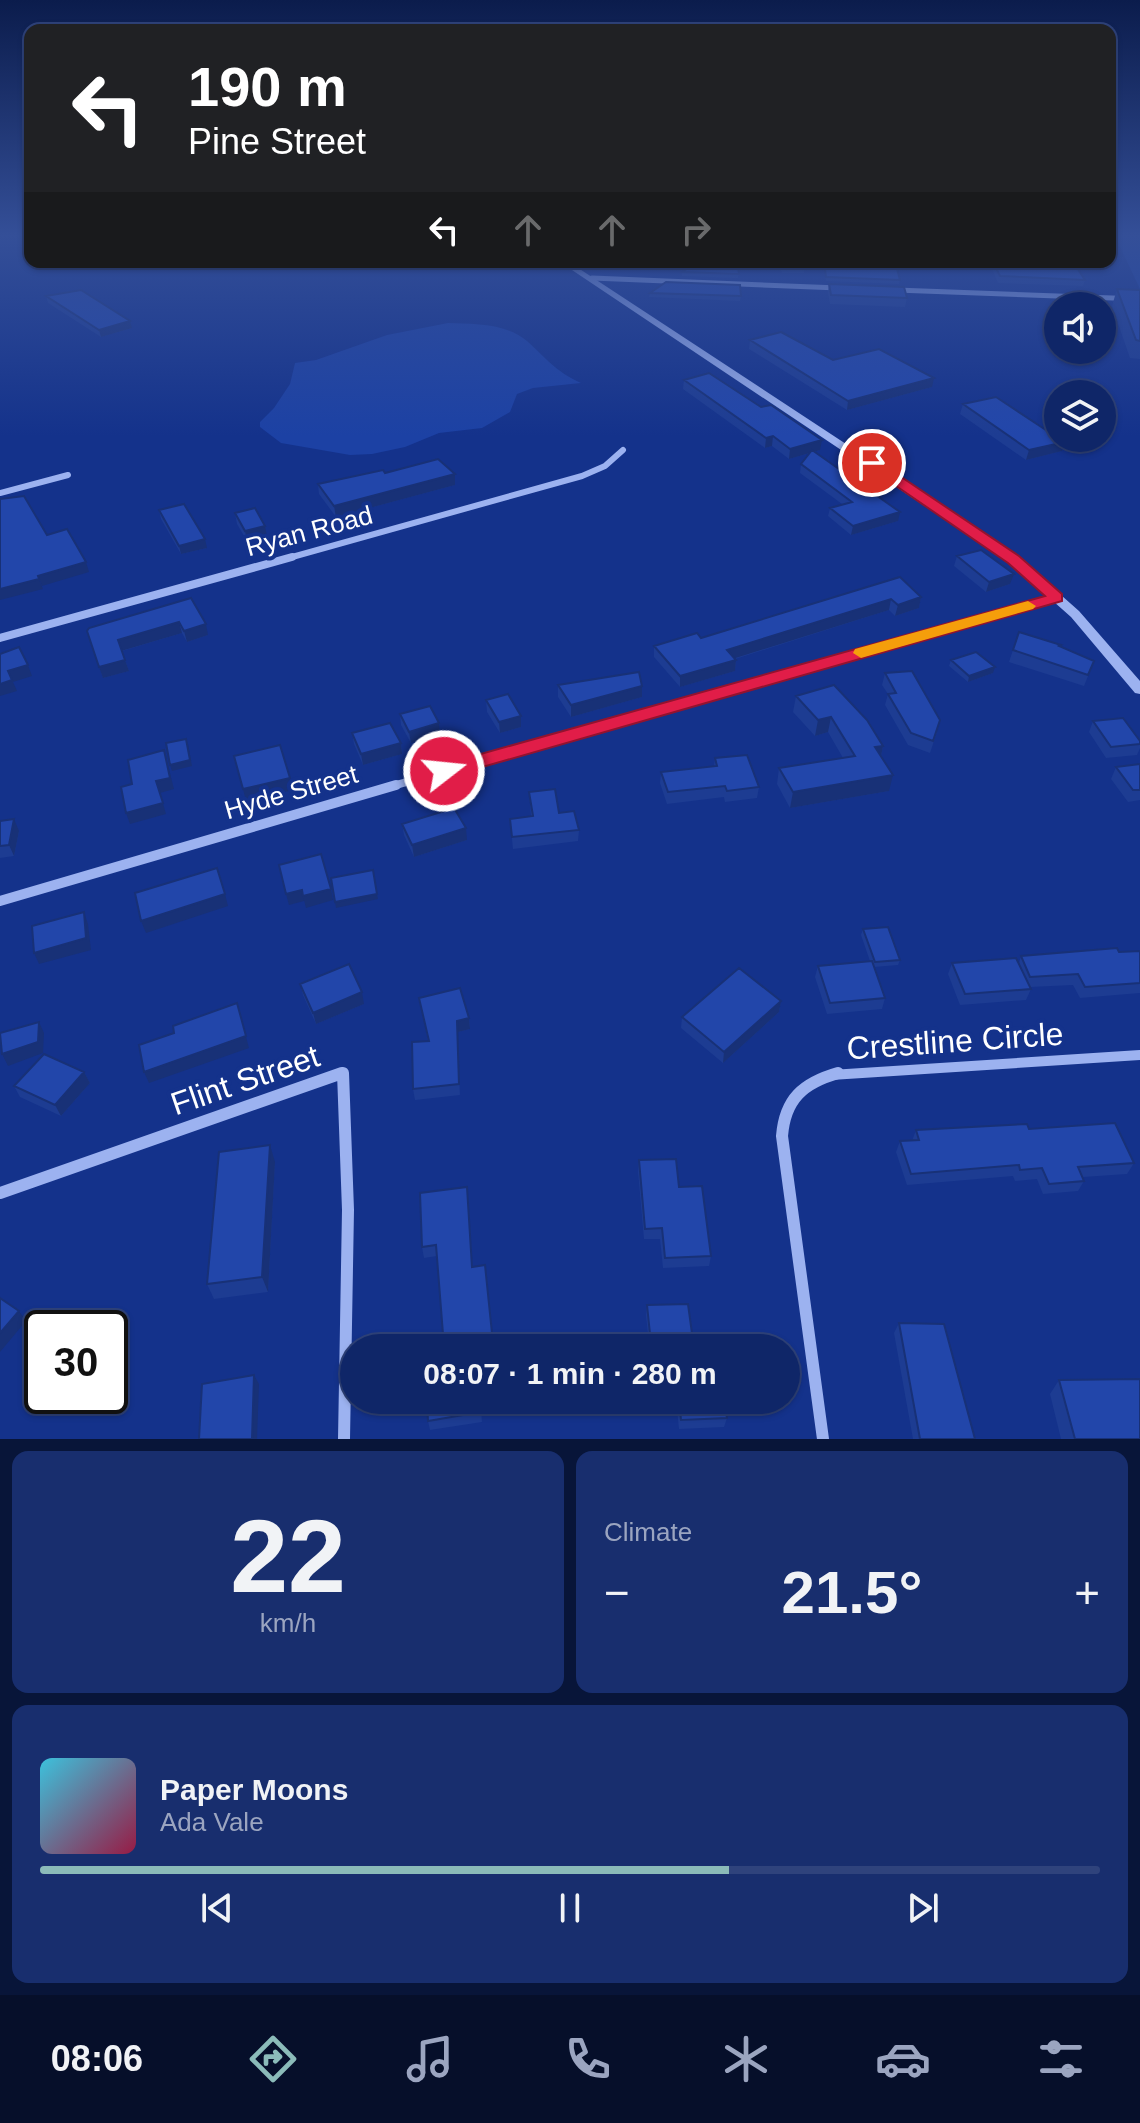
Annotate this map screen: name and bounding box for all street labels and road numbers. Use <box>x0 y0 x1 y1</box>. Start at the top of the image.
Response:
street label: Ryan Road <box>242 500 376 562</box>
street label: Hyde Street <box>221 758 362 825</box>
street label: Crestline Circle <box>846 1015 1064 1067</box>
street label: Flint Street <box>166 1038 324 1122</box>

